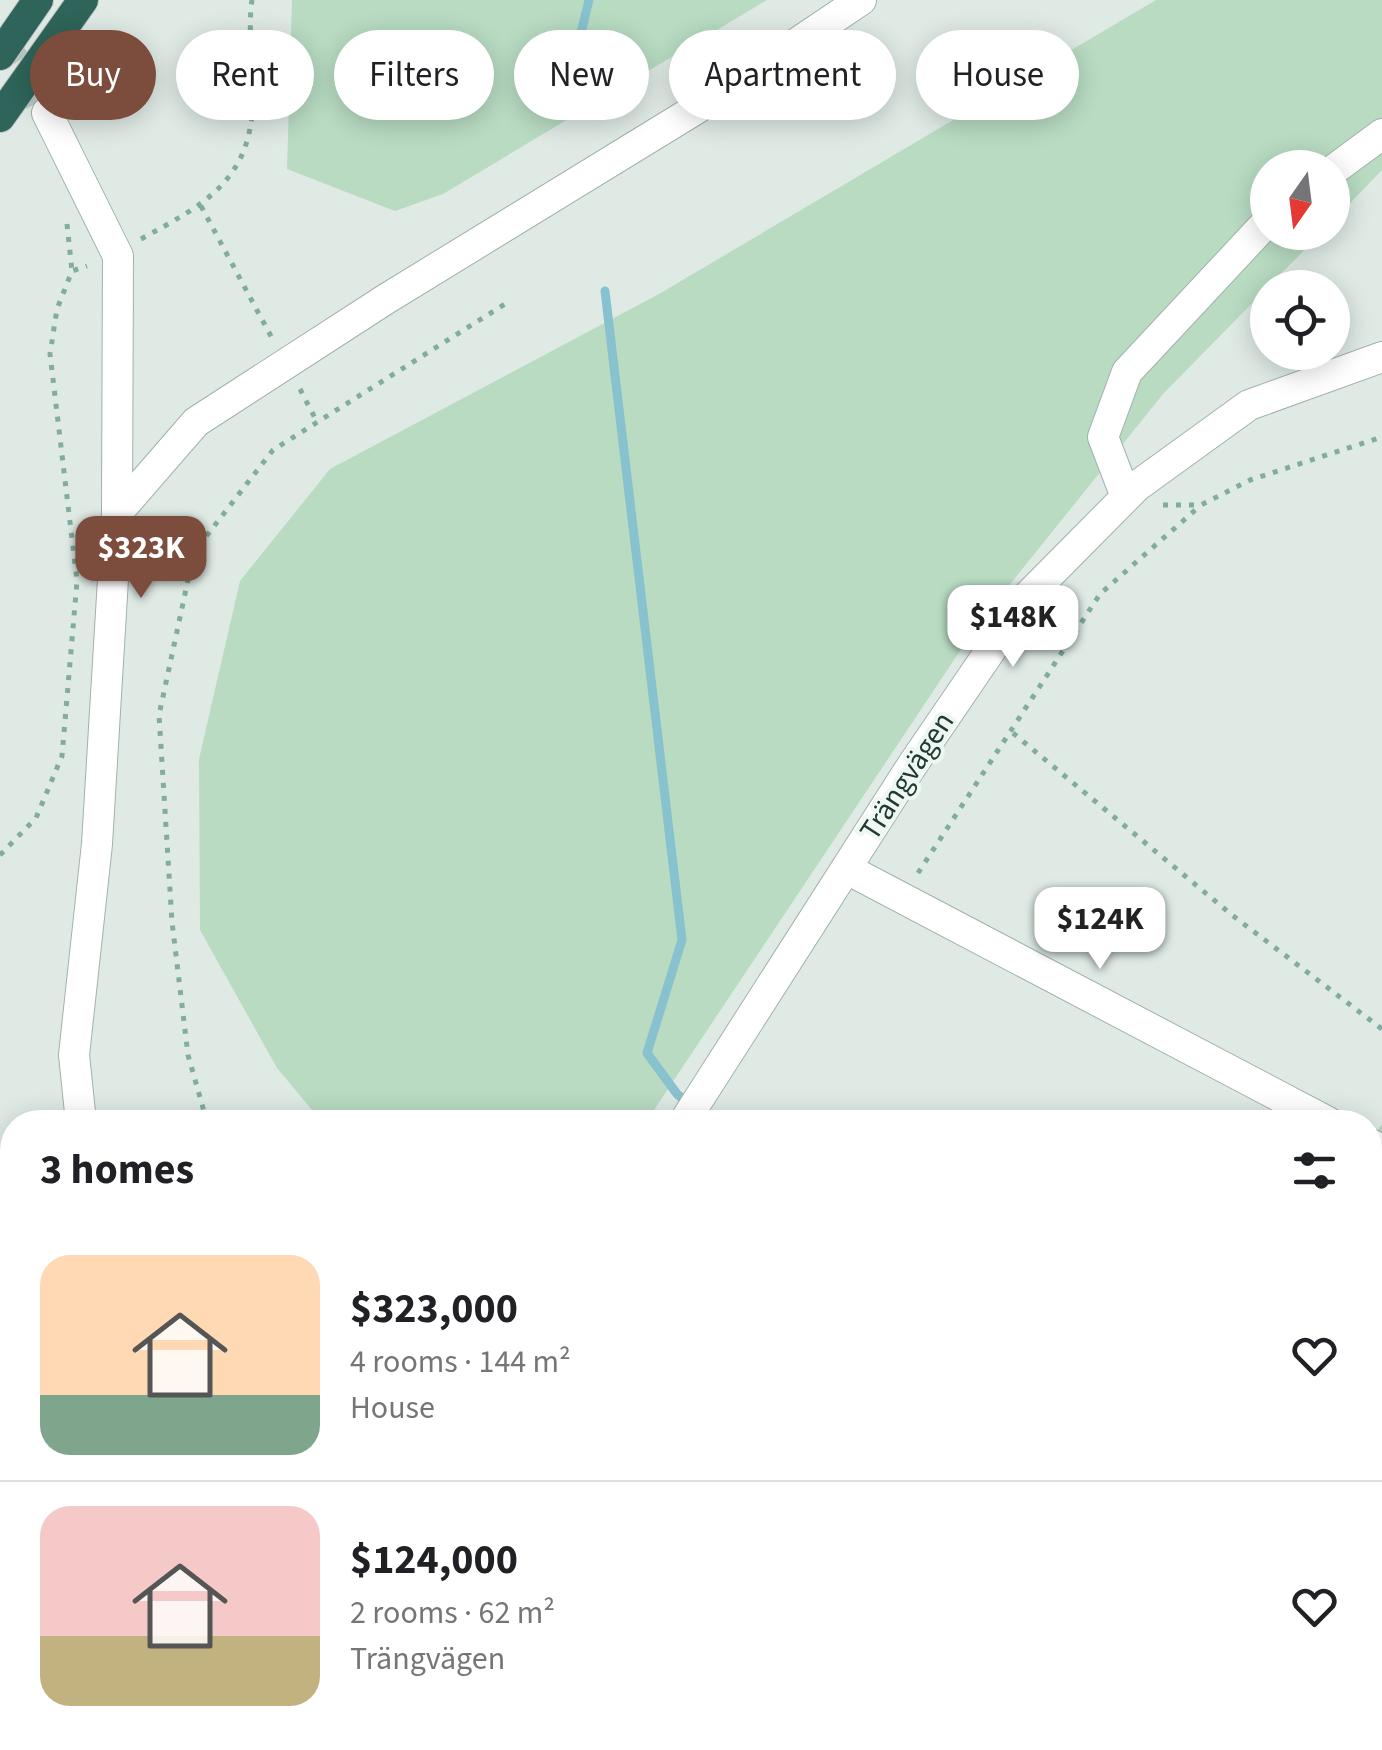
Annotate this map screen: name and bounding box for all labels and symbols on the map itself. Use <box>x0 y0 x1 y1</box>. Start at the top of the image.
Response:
north arrow <box>1250 150 1350 250</box>
pin: $323K <box>71 516 211 601</box>
pin: $148K <box>943 585 1083 670</box>
street label: Trängvägen <box>849 703 965 849</box>
pin: $124K <box>1030 887 1170 972</box>

